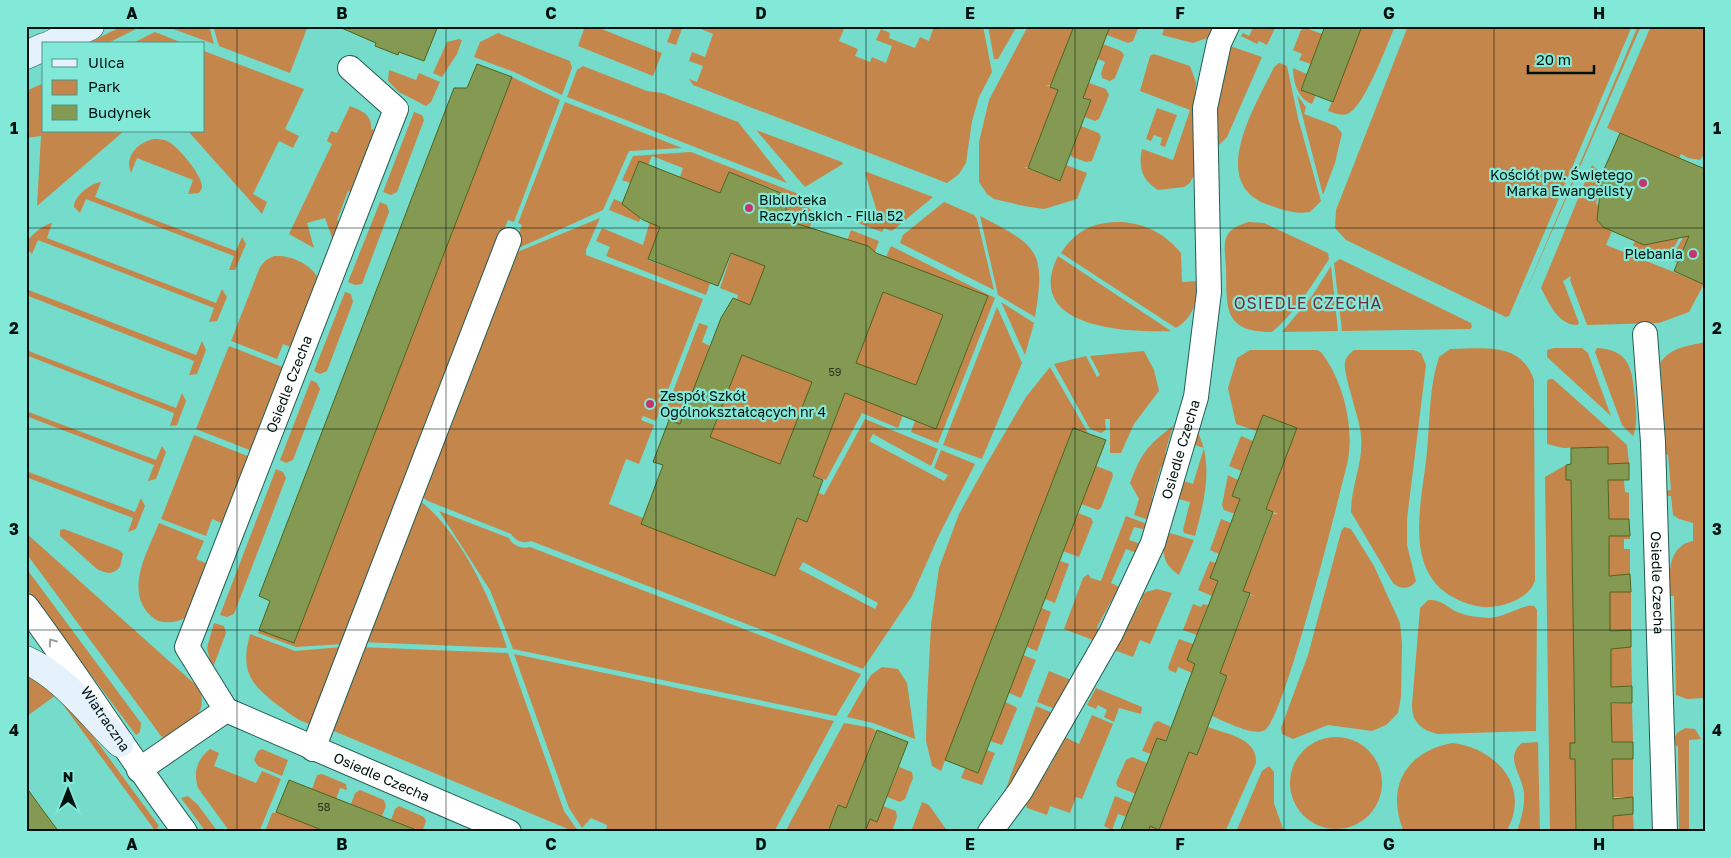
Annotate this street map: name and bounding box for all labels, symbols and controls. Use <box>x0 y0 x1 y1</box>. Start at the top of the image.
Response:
text: A <box>126 3 138 23</box>
text: B <box>336 3 348 23</box>
text: C <box>545 3 557 23</box>
text: D <box>755 3 767 23</box>
text: E <box>965 3 975 23</box>
text: F <box>1175 3 1185 23</box>
text: G <box>1383 3 1395 23</box>
text: H <box>1593 3 1605 23</box>
legend <box>42 42 205 132</box>
scale bar <box>1528 42 1595 74</box>
text: 20 m <box>1536 50 1571 68</box>
text: Ulica <box>88 53 124 71</box>
text: Park <box>88 77 121 95</box>
text: Budynek <box>88 103 152 121</box>
text: 1 <box>10 118 18 138</box>
text: 1 <box>1713 118 1721 138</box>
place label: Kościół pw. Świętego Marka Ewangelisty <box>1490 166 1633 199</box>
marker: Kościół pw. Świętego Marka Ewangelisty <box>1637 177 1649 189</box>
place label: Biblioteka Raczyńskich - Filia 52 <box>759 191 903 224</box>
marker: Biblioteka Raczyńskich - Filia 52 <box>743 202 755 214</box>
place label: Plebania <box>1625 245 1683 262</box>
marker: Plebania <box>1687 248 1699 260</box>
district label: OSIEDLE CZECHA <box>1234 293 1382 313</box>
text: 2 <box>9 318 19 338</box>
text: 2 <box>1712 318 1722 338</box>
street label: Osiedle Czecha <box>262 333 315 435</box>
house number: 59 <box>828 365 842 378</box>
place label: Zespół Szkół Ogólnokształcących nr 4 <box>660 387 826 420</box>
street label: Osiedle Czecha <box>1157 397 1203 501</box>
marker: Zespół Szkół Ogólnokształcących nr 4 <box>644 398 656 410</box>
text: 3 <box>9 519 19 539</box>
text: 3 <box>1712 519 1722 539</box>
street label: Osiedle Czecha <box>1648 531 1668 634</box>
one-way arrow <box>49 638 59 647</box>
street label: Wiatraczna <box>78 683 134 754</box>
text: 4 <box>9 720 19 740</box>
text: 4 <box>1712 720 1722 740</box>
street label: Osiedle Czecha <box>331 748 432 805</box>
north arrow <box>42 766 92 816</box>
text: N <box>63 768 73 785</box>
house number: 58 <box>317 800 331 813</box>
text: A <box>126 834 138 854</box>
text: B <box>336 834 348 854</box>
text: C <box>545 834 557 854</box>
text: D <box>755 834 767 854</box>
text: E <box>965 834 975 854</box>
text: F <box>1175 834 1185 854</box>
text: G <box>1383 834 1395 854</box>
text: H <box>1593 834 1605 854</box>

